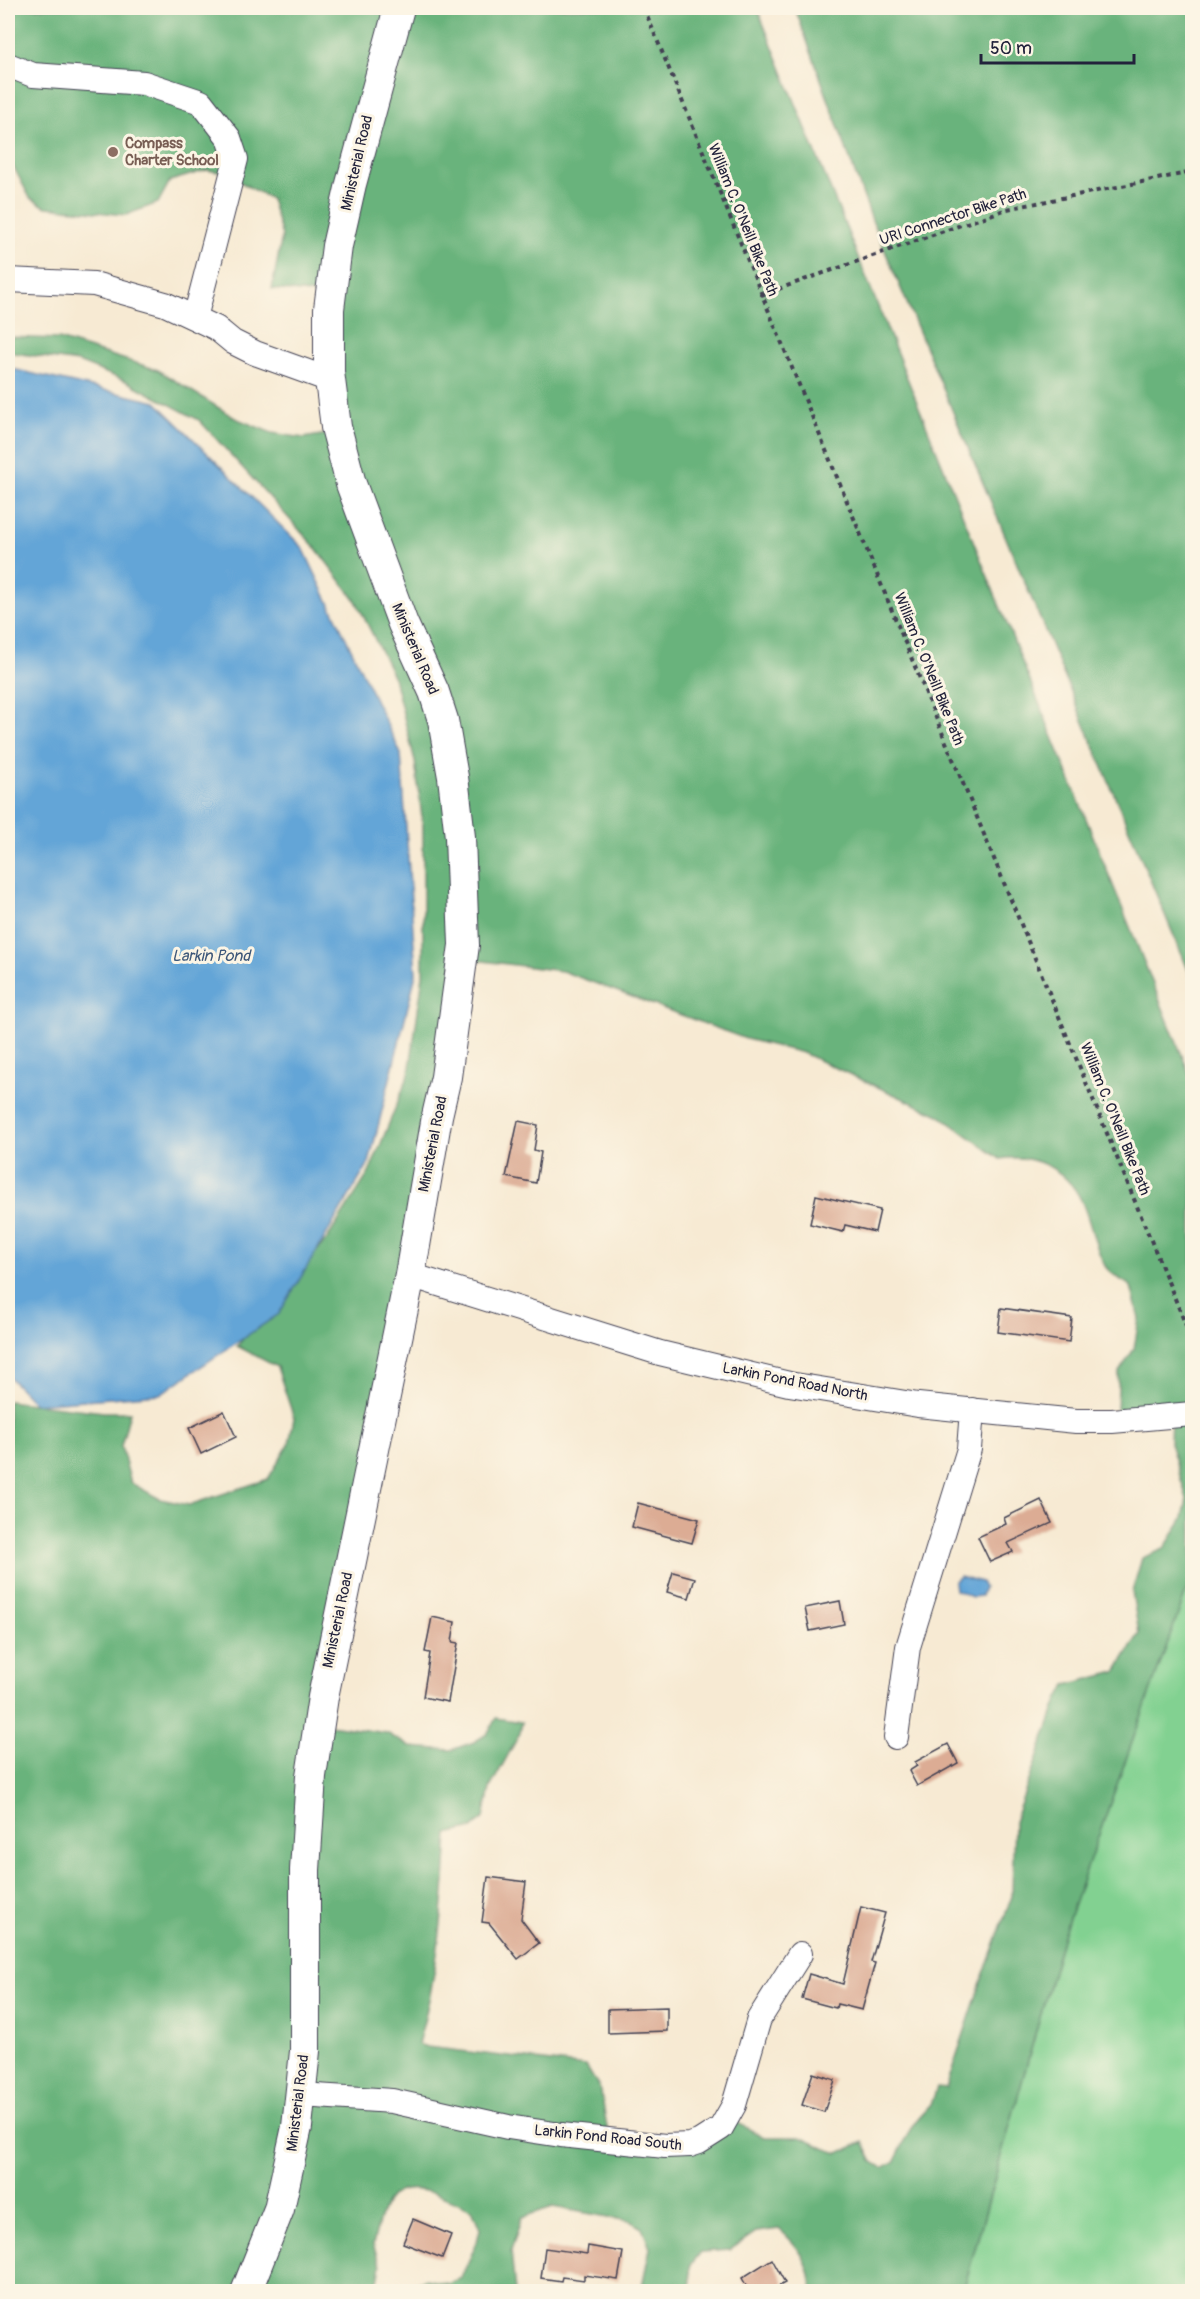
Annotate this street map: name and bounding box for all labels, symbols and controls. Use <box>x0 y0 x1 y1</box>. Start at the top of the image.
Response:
scale bar <box>981 27 1134 65</box>
text: 50 m <box>990 37 1032 60</box>
street label: Ministerial Road <box>337 113 377 213</box>
place label: Compass Charter School <box>125 134 219 170</box>
street label: William C. O'Neill Bike Path <box>704 141 782 299</box>
marker: Compass Charter School <box>106 145 120 159</box>
street label: URI Connector Bike Path <box>877 184 1029 250</box>
street label: William C. O'Neill Bike Path <box>890 590 968 748</box>
street label: Ministerial Road <box>387 600 443 698</box>
water label: Larkin Pond <box>172 946 252 966</box>
street label: William C. O'Neill Bike Path <box>1076 1040 1154 1198</box>
street label: Ministerial Road <box>414 1094 452 1194</box>
street label: Larkin Pond Road North <box>721 1359 869 1405</box>
street label: Ministerial Road <box>319 1570 357 1670</box>
street label: Ministerial Road <box>283 2053 313 2153</box>
street label: Larkin Pond Road South <box>533 2121 683 2155</box>

